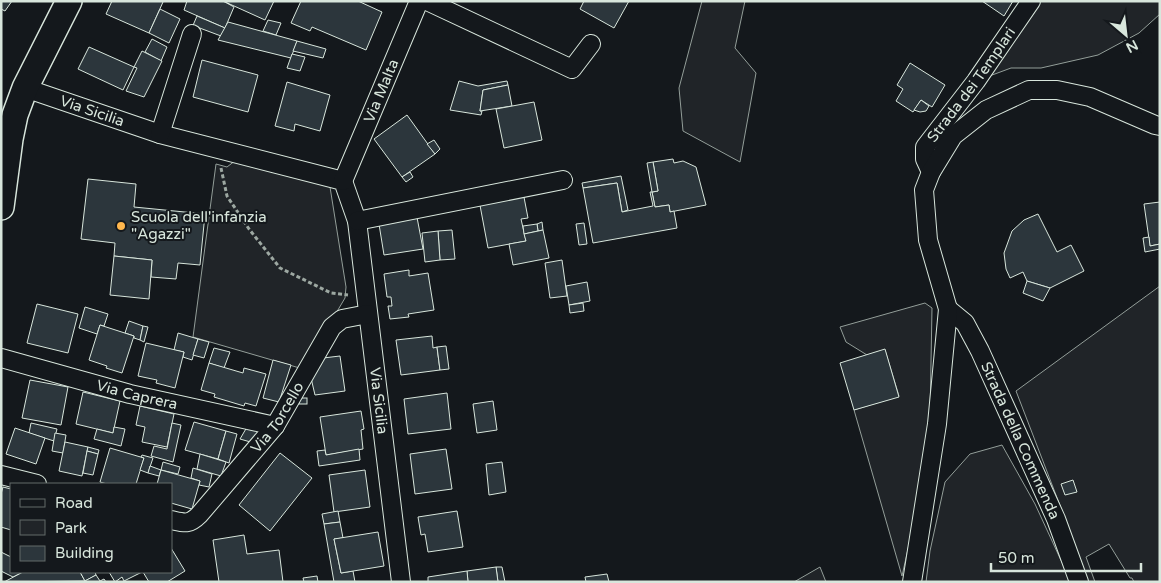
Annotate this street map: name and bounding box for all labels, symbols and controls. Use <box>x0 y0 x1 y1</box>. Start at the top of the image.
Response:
north arrow <box>1101 10 1151 60</box>
street label: Strada dei Templari <box>923 24 1019 146</box>
text: N <box>1123 36 1141 56</box>
street label: Via Malta <box>360 56 402 125</box>
street label: Via Sicilia <box>58 92 127 130</box>
place label: Scuola dell'infanzia "Agazzi" <box>131 208 267 243</box>
marker: Scuola dell'infanzia "Agazzi" <box>115 220 127 232</box>
street label: Strada della Commenda <box>977 359 1064 522</box>
street label: Via Sicilia <box>366 366 392 435</box>
street label: Via Caprera <box>94 376 179 413</box>
street label: Via Torcello <box>247 379 308 457</box>
legend <box>10 483 172 573</box>
text: Road <box>55 494 93 512</box>
text: Park <box>55 519 87 537</box>
scale bar <box>991 540 1141 572</box>
text: Building <box>55 544 114 562</box>
text: 50 m <box>998 549 1035 567</box>

